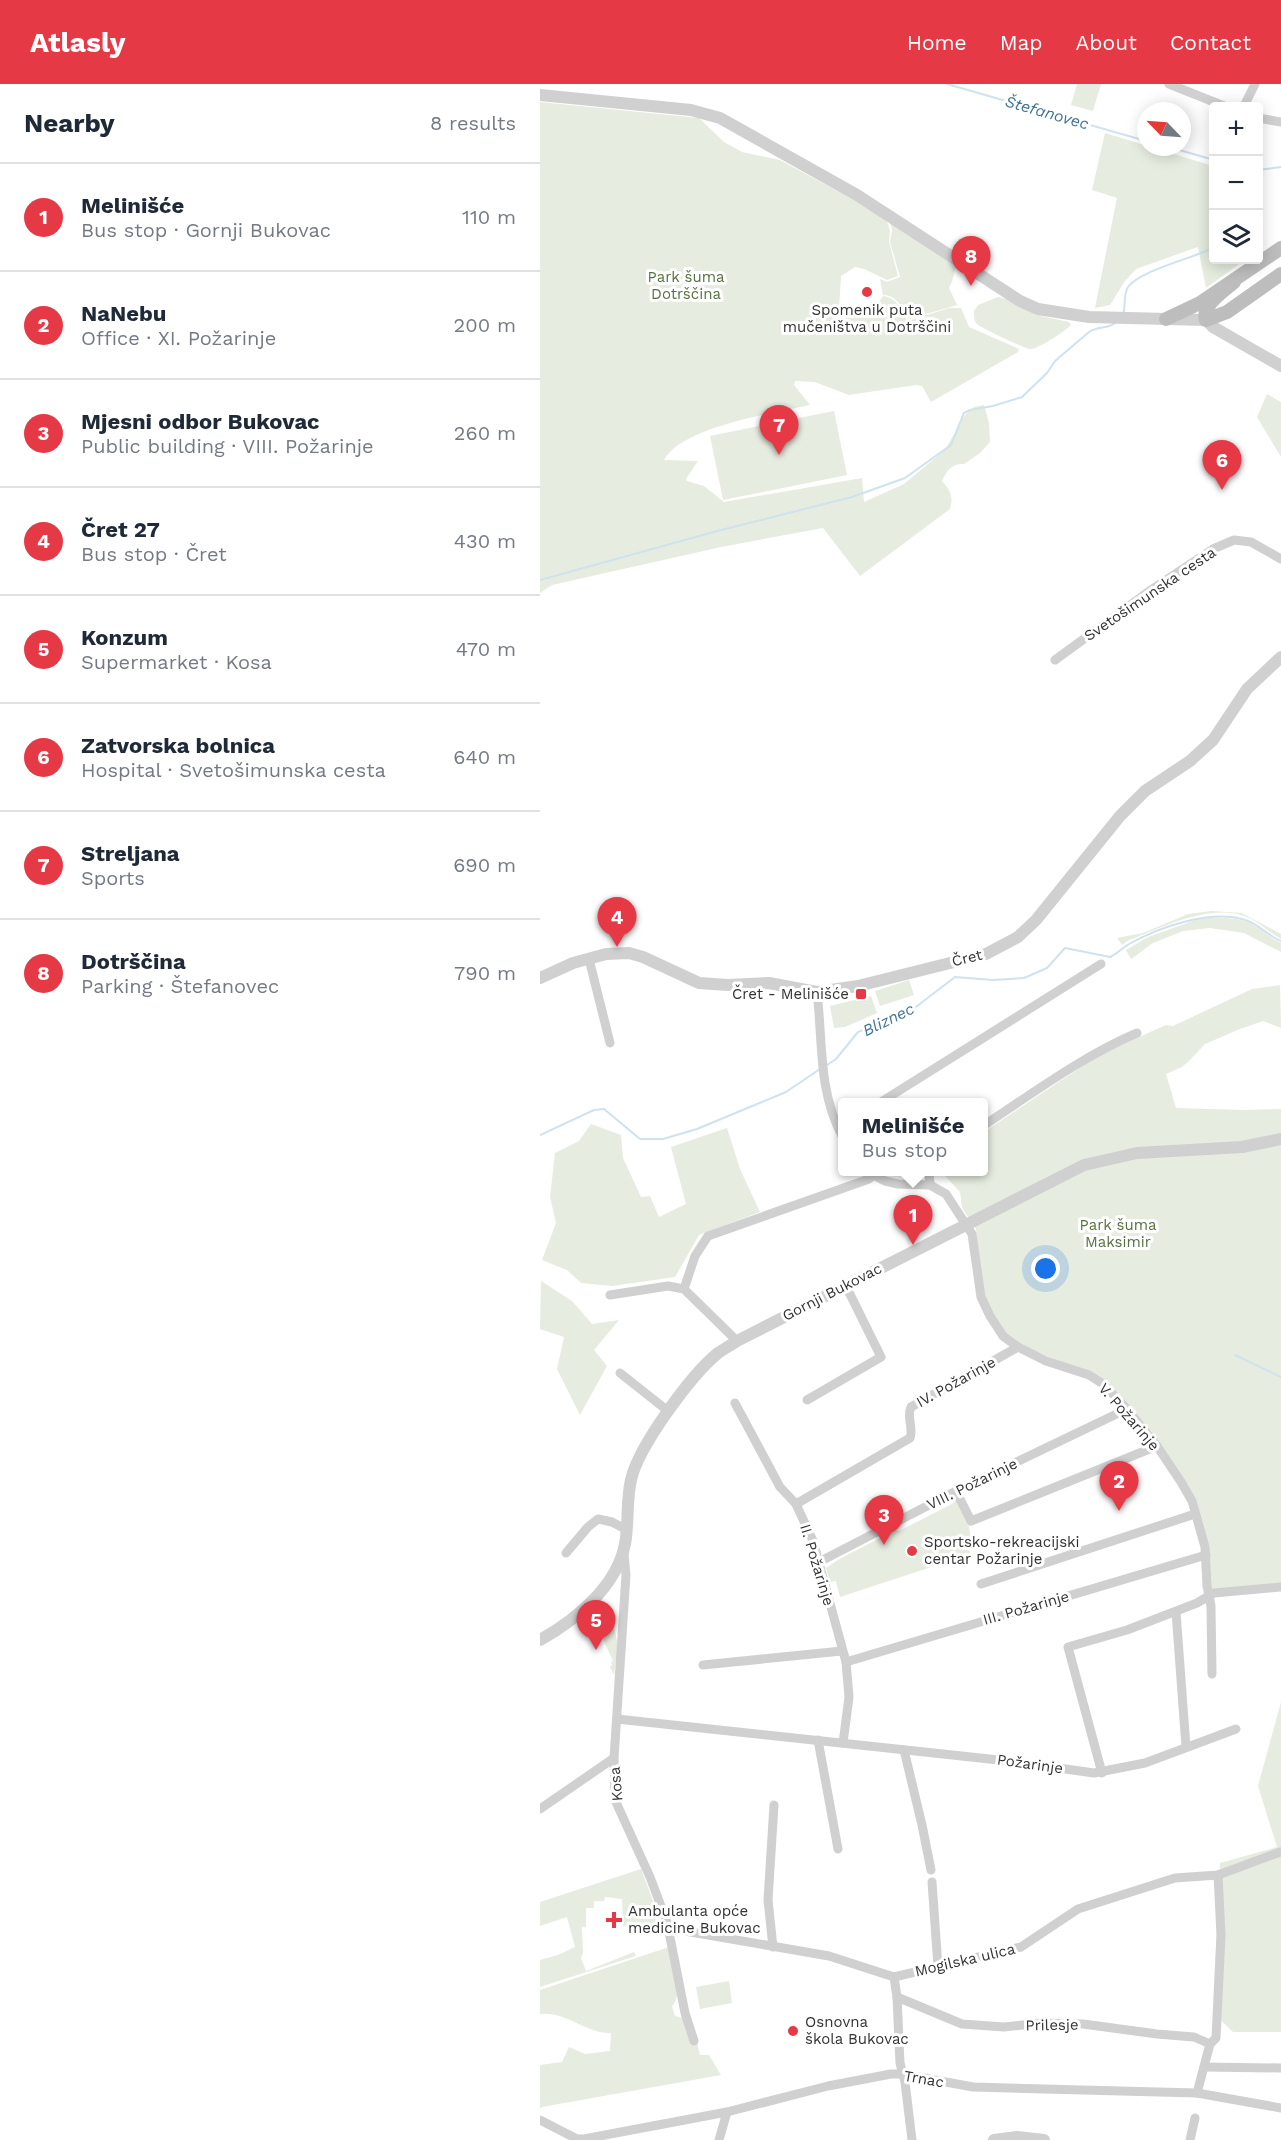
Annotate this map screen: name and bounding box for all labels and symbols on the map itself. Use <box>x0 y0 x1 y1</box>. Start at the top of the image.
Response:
water label: Štefanovec <box>1003 91 1091 134</box>
north arrow <box>1137 102 1191 156</box>
pin: 8 <box>952 236 990 286</box>
park label: Park šuma Dotrščina <box>648 268 725 303</box>
marker: Spomenik puta mučeništva u Dotrščini <box>860 285 874 299</box>
place label: Spomenik puta mučeništva u Dotrščini <box>783 301 951 336</box>
pin: 7 <box>760 406 798 455</box>
pin: 6 <box>1202 440 1242 490</box>
street label: Svetošimunska cesta <box>1081 543 1220 645</box>
pin: 4 <box>598 898 637 947</box>
street label: Čret <box>950 944 985 970</box>
place label: Čret - Melinišće <box>732 984 849 1003</box>
marker: Čret - Melinišće <box>854 987 868 1001</box>
water label: Bliznec <box>859 999 917 1040</box>
pin: 1 <box>894 1196 932 1245</box>
park label: Park šuma Maksimir <box>1080 1216 1157 1251</box>
your location <box>1031 1254 1060 1283</box>
street label: Gornji Bukovac <box>779 1259 885 1325</box>
street label: IV. Požarinje <box>913 1353 999 1411</box>
street label: V. Požarinje <box>1095 1380 1163 1454</box>
street label: VIII. Požarinje <box>924 1454 1020 1514</box>
pin: 2 <box>1100 1462 1138 1511</box>
pin: 3 <box>864 1496 904 1545</box>
street label: II. Požarinje <box>796 1522 838 1608</box>
place label: Sportsko-rekreacijski centar Požarinje <box>924 1533 1080 1568</box>
marker: Sportsko-rekreacijski centar Požarinje <box>905 1544 919 1558</box>
street label: III. Požarinje <box>981 1587 1071 1629</box>
pin: 5 <box>576 1600 616 1650</box>
street label: Požarinje <box>996 1750 1064 1778</box>
street label: Kosa <box>605 1765 626 1802</box>
place label: Ambulanta opće medicine Bukovac <box>628 1902 761 1937</box>
marker: Ambulanta opće medicine Bukovac <box>605 1911 623 1929</box>
street label: Mogilska ulica <box>913 1940 1017 1980</box>
place label: Osnovna škola Bukovac <box>805 2013 909 2048</box>
street label: Prilesje <box>1025 2016 1079 2034</box>
marker: Osnovna škola Bukovac <box>786 2024 800 2038</box>
street label: Trnac <box>903 2067 945 2091</box>

